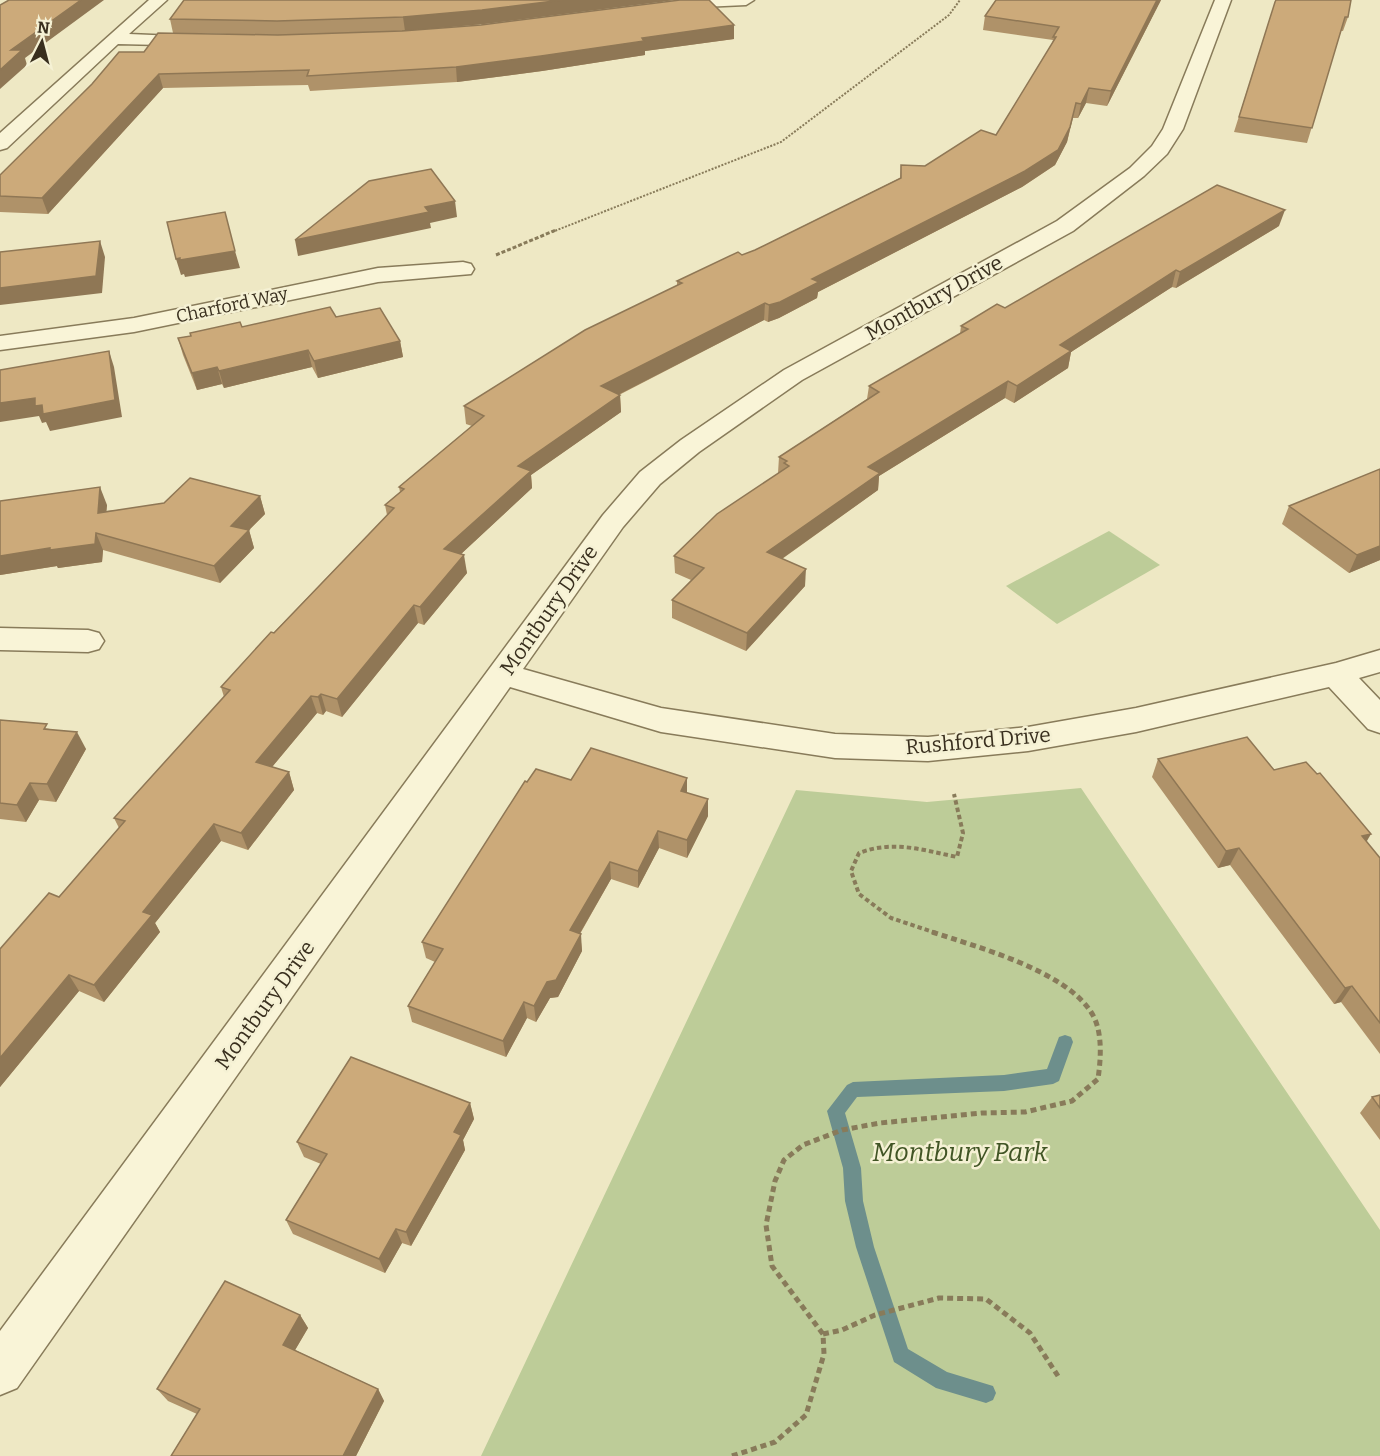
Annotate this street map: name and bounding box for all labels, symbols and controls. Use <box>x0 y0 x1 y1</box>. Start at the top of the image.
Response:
north arrow <box>12 12 72 72</box>
text: N <box>36 17 51 38</box>
street label: Montbury Drive <box>861 250 1007 346</box>
street label: Charford Way <box>174 282 290 328</box>
street label: Montbury Drive <box>494 540 604 680</box>
street label: Rushford Drive <box>904 722 1052 760</box>
street label: Montbury Drive <box>210 935 320 1075</box>
park label: Montbury Park <box>872 1137 1049 1168</box>

